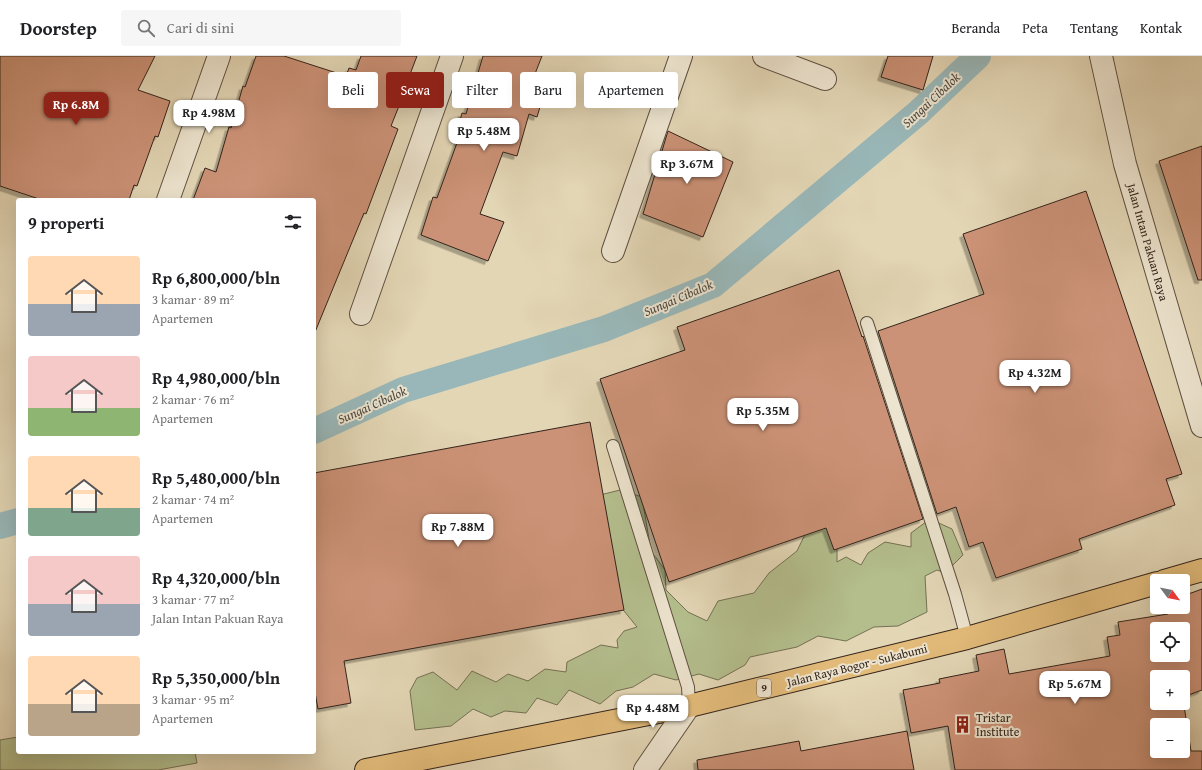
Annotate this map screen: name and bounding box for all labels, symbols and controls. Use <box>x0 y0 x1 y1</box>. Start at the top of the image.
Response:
search box <box>121 10 401 46</box>
text: Doorstep <box>20 14 97 42</box>
icon: search <box>135 17 157 39</box>
text: Cari di sini <box>167 17 234 38</box>
text: Beranda <box>952 18 1000 38</box>
text: Peta <box>1022 18 1048 38</box>
text: Tentang <box>1070 18 1118 38</box>
text: Kontak <box>1140 18 1182 38</box>
water label: Sungai Cibalok <box>898 68 964 132</box>
chip: Beli <box>328 72 378 108</box>
chip: Sewa <box>386 72 444 108</box>
chip: Filter <box>452 72 512 108</box>
chip: Baru <box>520 72 576 108</box>
chip: Apartemen <box>584 72 678 108</box>
pin: Rp 6.8M <box>39 92 113 126</box>
text: Rp 6.8M <box>53 95 99 114</box>
pin: Rp 4.98M <box>168 100 250 134</box>
text: Rp 4.98M <box>182 103 236 122</box>
pin: Rp 5.48M <box>443 118 525 152</box>
text: Rp 5.48M <box>457 121 511 140</box>
pin: Rp 3.67M <box>646 151 728 185</box>
text: Rp 3.67M <box>660 154 714 173</box>
street label: Jalan Intan Pakuan Raya <box>1123 179 1173 303</box>
text: 9 properti <box>28 210 104 235</box>
icon: filters <box>282 211 304 233</box>
text: Rp 6,800,000/bln <box>152 265 280 290</box>
icon: home <box>60 272 108 320</box>
water label: Sungai Cibalok <box>640 275 716 321</box>
text: 3 kamar · 89 m² <box>152 290 234 309</box>
text: Apartemen <box>152 309 213 328</box>
pin: Rp 4.32M <box>994 360 1076 394</box>
text: Rp 4.32M <box>1008 363 1062 382</box>
text: Rp 4,980,000/bln <box>152 365 280 390</box>
icon: home <box>60 372 108 420</box>
water label: Sungai Cibalok <box>335 381 410 429</box>
text: 2 kamar · 76 m² <box>152 390 234 409</box>
pin: Rp 5.35M <box>722 398 804 432</box>
text: Rp 5.35M <box>736 401 790 420</box>
text: Apartemen <box>152 409 213 428</box>
text: Rp 5,480,000/bln <box>152 465 280 490</box>
icon: home <box>60 472 108 520</box>
text: 2 kamar · 74 m² <box>152 490 234 509</box>
text: Apartemen <box>152 509 213 528</box>
pin: Rp 7.88M <box>417 514 499 548</box>
text: Rp 7.88M <box>431 517 485 536</box>
text: Rp 4,320,000/bln <box>152 565 280 590</box>
icon: home <box>60 572 108 620</box>
north arrow <box>1150 574 1190 614</box>
map controls <box>1150 574 1190 758</box>
text: 3 kamar · 77 m² <box>152 590 234 609</box>
text: Jalan Intan Pakuan Raya <box>152 609 284 628</box>
button: locate <box>1150 622 1190 662</box>
street label: Jalan Raya Bogor - Sukabumi <box>783 639 929 691</box>
text: Rp 5,350,000/bln <box>152 665 280 690</box>
button: + <box>1150 670 1190 710</box>
pin: Rp 5.67M <box>1034 671 1116 705</box>
icon: home <box>60 672 108 720</box>
text: Rp 5.67M <box>1048 674 1102 693</box>
road number: 9 <box>757 679 771 697</box>
text: 3 kamar · 95 m² <box>152 690 234 709</box>
pin: Rp 4.48M <box>612 695 694 729</box>
text: Rp 4.48M <box>626 698 680 717</box>
text: Apartemen <box>152 709 213 728</box>
place label: Tristar Institute <box>976 709 1020 740</box>
building icon: Tristar Institute <box>953 714 973 734</box>
button: − <box>1150 718 1190 758</box>

